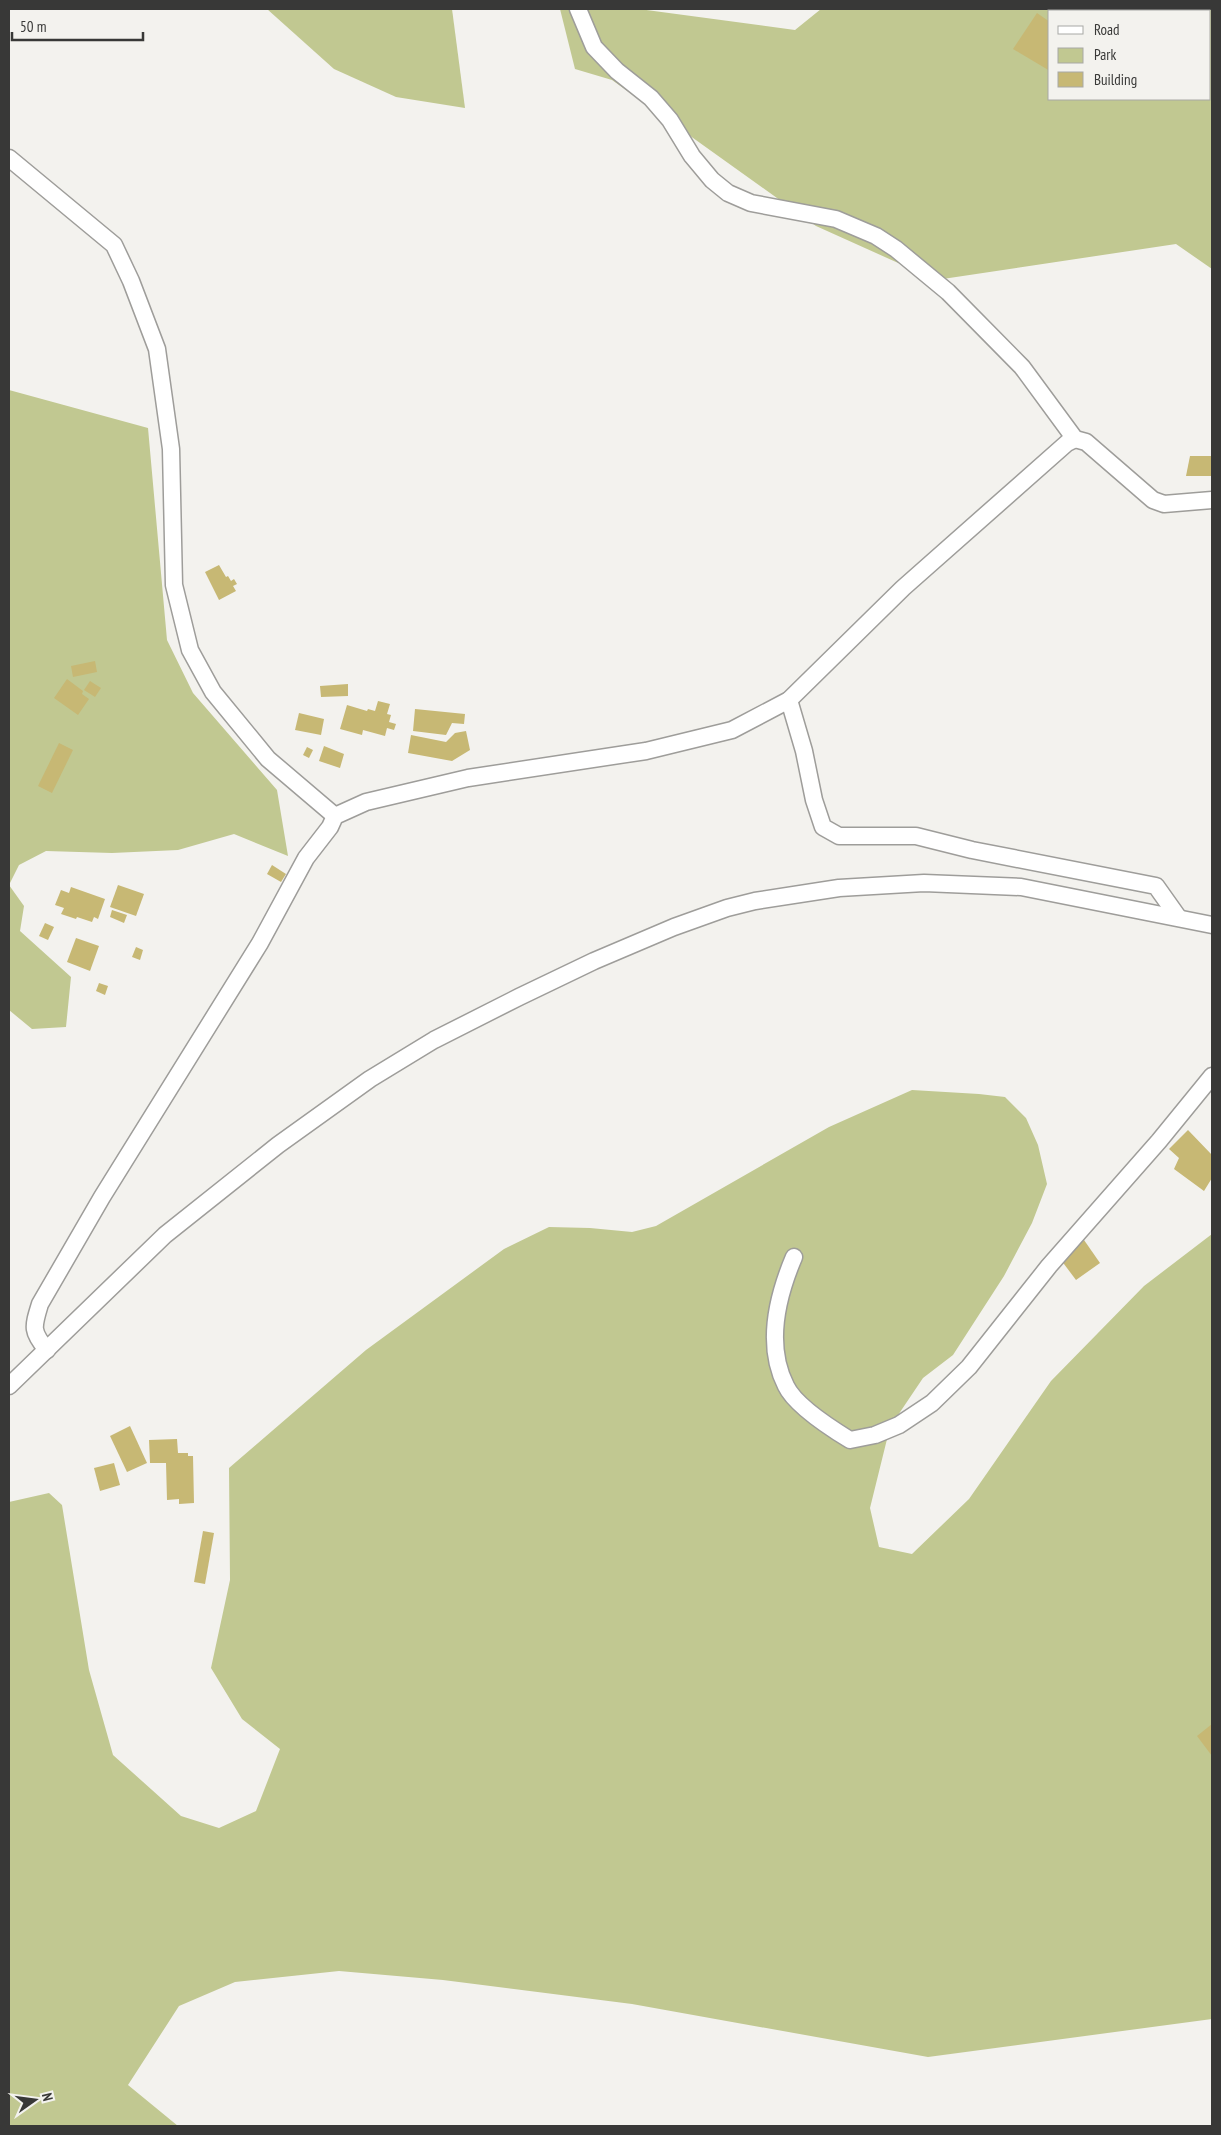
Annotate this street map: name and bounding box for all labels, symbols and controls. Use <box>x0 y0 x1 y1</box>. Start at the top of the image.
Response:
scale bar <box>12 10 144 42</box>
legend <box>1048 10 1211 100</box>
text: 50 m <box>20 17 46 36</box>
text: Road <box>1094 20 1120 39</box>
text: Park <box>1094 45 1116 64</box>
text: Building <box>1094 70 1137 89</box>
north arrow <box>10 2075 60 2125</box>
text: N <box>38 2091 57 2103</box>

